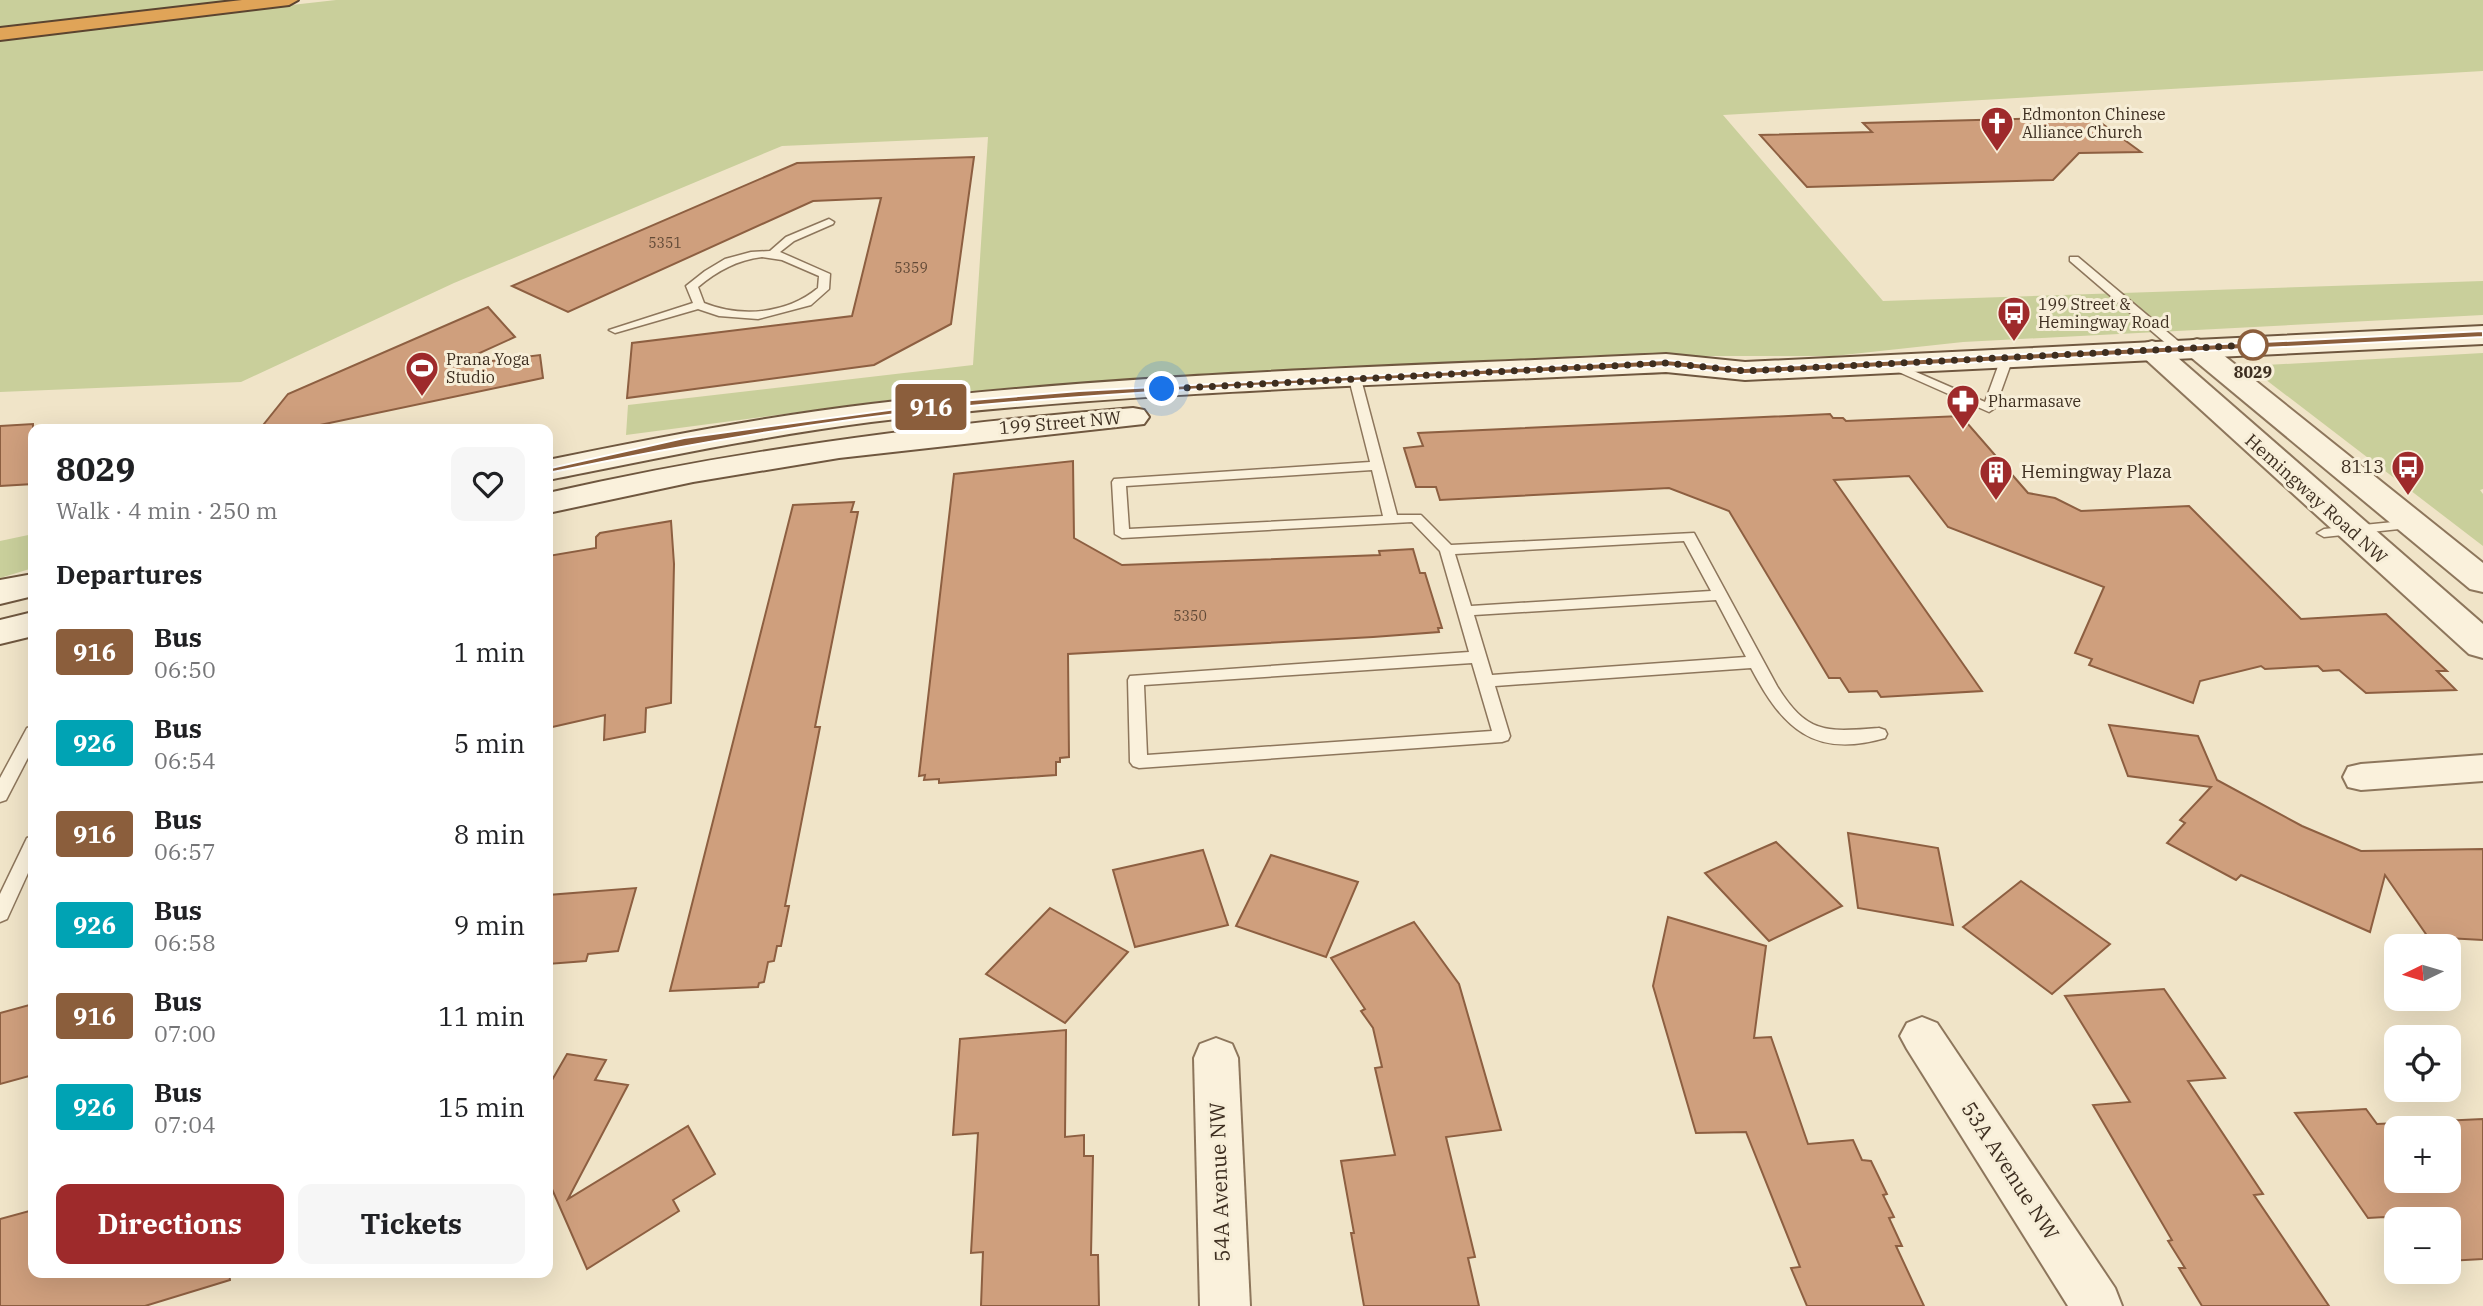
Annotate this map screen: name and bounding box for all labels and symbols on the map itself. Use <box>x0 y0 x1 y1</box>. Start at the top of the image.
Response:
church icon: Edmonton Chinese Alliance Church <box>1978 104 2016 153</box>
place label: Edmonton Chinese Alliance Church <box>2022 104 2166 142</box>
house number: 5351 <box>648 234 682 252</box>
house number: 5359 <box>894 259 928 277</box>
bus stop icon: 199 Street & Hemingway Road <box>1995 294 2033 343</box>
place label: 199 Street & Hemingway Road <box>2038 294 2170 332</box>
marker: 8029 <box>2238 330 2268 360</box>
sports icon: Prana Yoga Studio <box>403 349 441 398</box>
place label: Prana Yoga Studio <box>446 349 530 387</box>
place label: 8029 <box>2234 362 2272 382</box>
your location <box>1144 371 1179 406</box>
pharmacy icon: Pharmasave <box>1944 382 1982 431</box>
line badge: 916 <box>891 384 971 430</box>
place label: Pharmasave <box>1988 391 2081 411</box>
street label: 199 Street NW <box>998 406 1123 439</box>
street label: Hemingway Road NW <box>2240 429 2393 569</box>
bus stop icon: 8113 <box>2389 448 2427 497</box>
building icon: Hemingway Plaza <box>1977 453 2015 502</box>
place label: 8113 <box>2341 455 2384 478</box>
place label: Hemingway Plaza <box>2021 460 2172 483</box>
house number: 5350 <box>1173 607 1207 625</box>
north arrow <box>2384 934 2460 1012</box>
street label: 53A Avenue NW <box>1956 1096 2066 1245</box>
street label: 54A Avenue NW <box>1202 1102 1236 1262</box>

